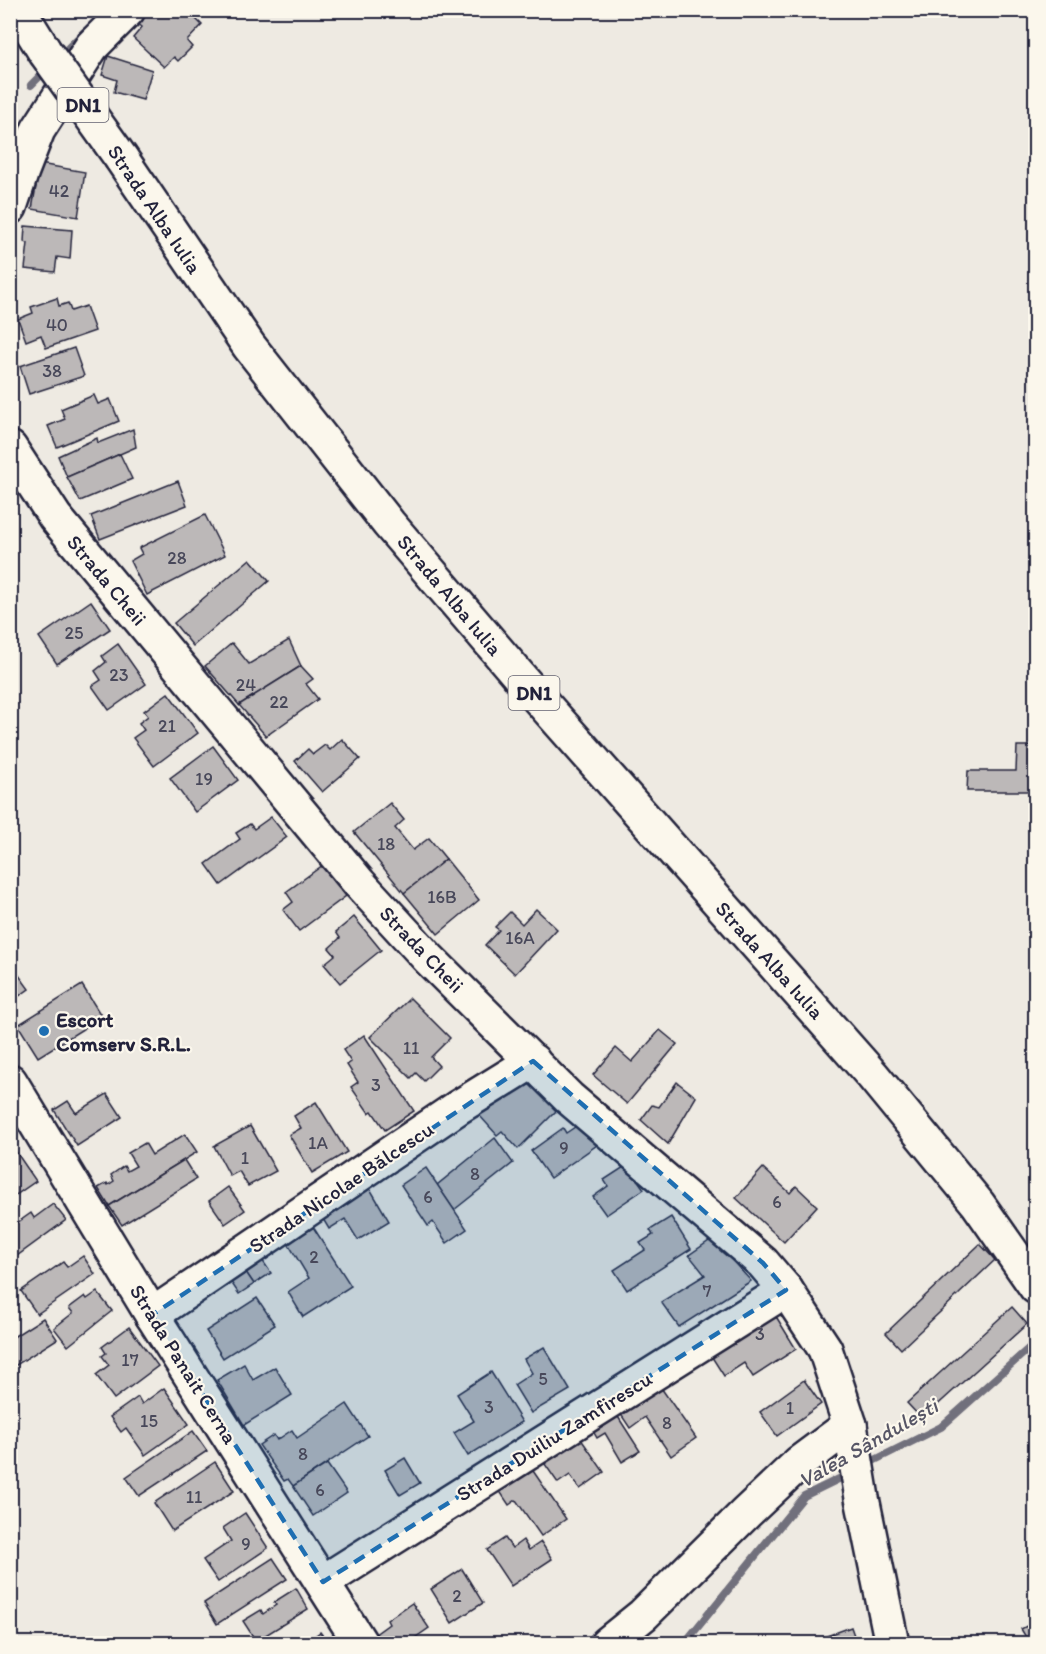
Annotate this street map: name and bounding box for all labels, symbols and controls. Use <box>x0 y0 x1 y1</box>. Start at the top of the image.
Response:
road number: DN1 <box>58 88 109 122</box>
street label: Strada Alba Iulia <box>103 140 207 278</box>
house number: 42 <box>49 180 70 202</box>
house number: 40 <box>46 314 68 336</box>
house number: 38 <box>42 360 62 382</box>
street label: Strada Alba Iulia <box>392 529 508 661</box>
street label: Strada Cheii <box>62 530 152 630</box>
house number: 28 <box>167 547 187 569</box>
house number: 25 <box>65 622 83 644</box>
house number: 23 <box>109 664 129 686</box>
house number: 24 <box>236 674 256 696</box>
road number: DN1 <box>508 676 560 710</box>
house number: 22 <box>270 691 289 713</box>
house number: 21 <box>158 715 176 737</box>
house number: 19 <box>195 768 213 790</box>
house number: 18 <box>377 833 395 855</box>
house number: 16B <box>427 886 457 908</box>
street label: Strada Alba Iulia <box>710 896 830 1024</box>
street label: Strada Cheii <box>375 900 469 998</box>
house number: 16A <box>505 927 535 949</box>
place label: Escort Comserv S.R.L. <box>56 1007 191 1056</box>
marker: Escort Comserv S.R.L. <box>37 1024 51 1038</box>
house number: 11 <box>403 1037 419 1059</box>
house number: 3 <box>371 1074 381 1096</box>
street label: Strada Nicolae Bălcescu <box>244 1116 438 1258</box>
house number: 1A <box>308 1132 328 1154</box>
house number: 9 <box>559 1137 569 1159</box>
house number: 1 <box>241 1147 249 1169</box>
house number: 8 <box>470 1163 480 1185</box>
house number: 6 <box>423 1186 433 1208</box>
house number: 6 <box>772 1191 782 1213</box>
house number: 2 <box>309 1246 319 1268</box>
street label: Strada Panait Cerna <box>125 1280 243 1448</box>
house number: 7 <box>703 1280 712 1302</box>
house number: 3 <box>755 1323 765 1345</box>
house number: 17 <box>121 1349 139 1371</box>
street label: Strada Duiliu Zamfirescu <box>452 1365 657 1506</box>
house number: 5 <box>538 1368 548 1390</box>
water label: Valea Sândulești <box>793 1391 945 1494</box>
house number: 3 <box>484 1396 494 1418</box>
house number: 1 <box>786 1397 794 1419</box>
house number: 15 <box>140 1410 158 1432</box>
house number: 8 <box>662 1412 672 1434</box>
house number: 8 <box>298 1443 308 1465</box>
house number: 6 <box>315 1479 325 1501</box>
house number: 11 <box>186 1486 202 1508</box>
house number: 9 <box>241 1533 251 1555</box>
house number: 2 <box>452 1585 462 1607</box>

